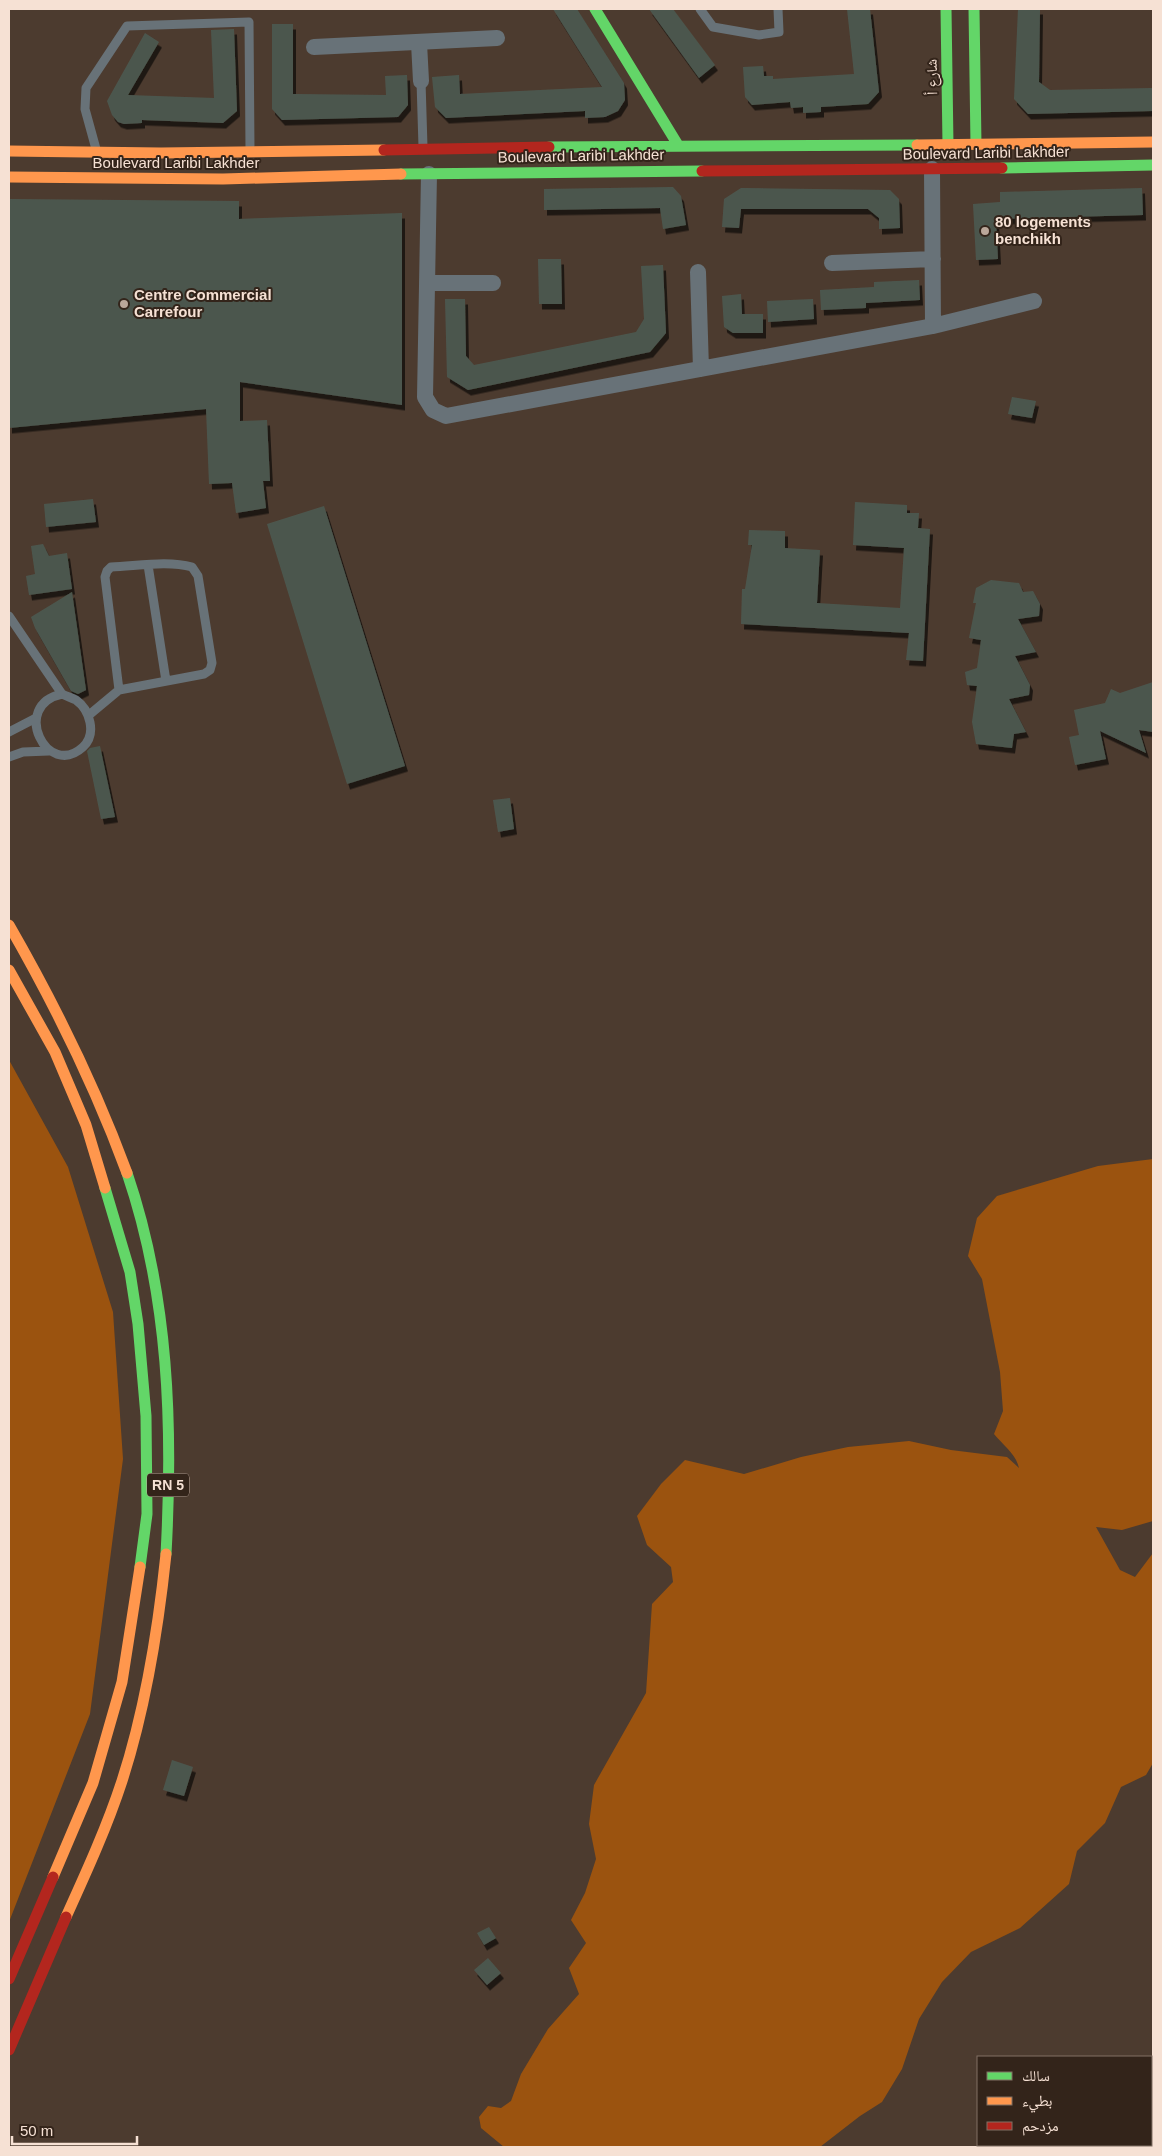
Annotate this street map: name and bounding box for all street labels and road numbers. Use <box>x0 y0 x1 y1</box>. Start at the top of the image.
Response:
street label: شارع أ <box>923 59 942 96</box>
street label: Boulevard Laribi Lakhder <box>902 143 1070 162</box>
street label: Boulevard Laribi Lakhder <box>497 146 665 165</box>
street label: Boulevard Laribi Lakhder <box>93 154 259 171</box>
road number: RN 5 <box>147 1474 189 1496</box>

